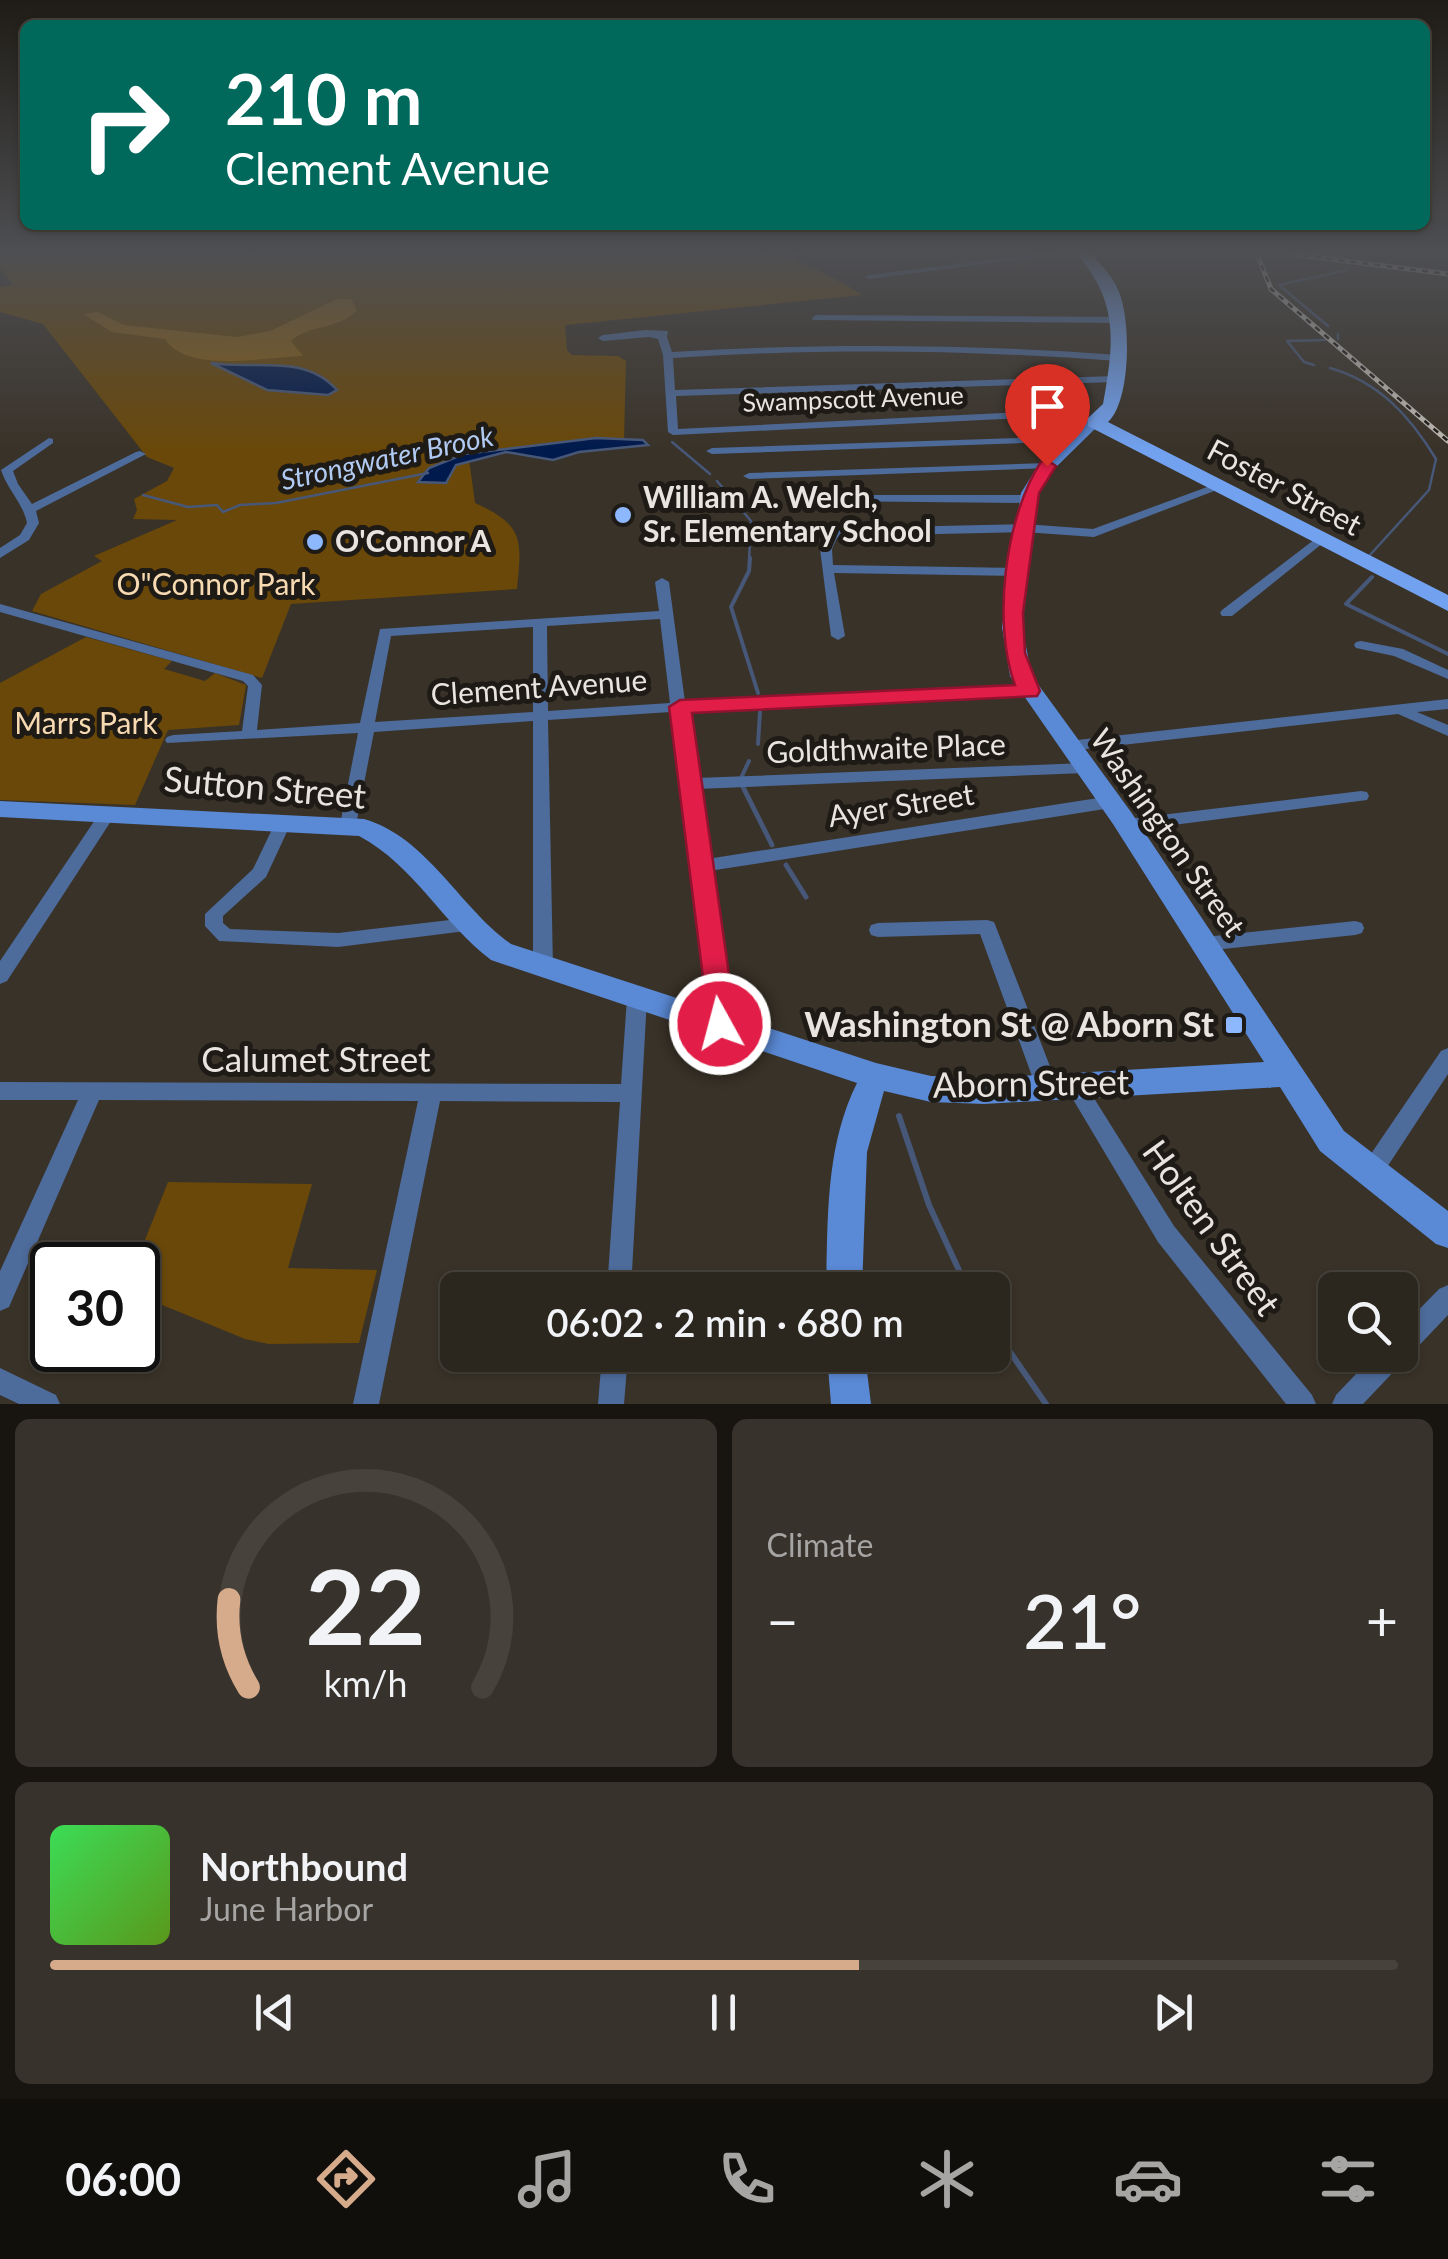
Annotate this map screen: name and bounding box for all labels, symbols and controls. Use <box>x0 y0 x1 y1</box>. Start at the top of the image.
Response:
text: 210 m <box>225 56 422 140</box>
icon: right <box>60 60 190 190</box>
text: Clement Avenue <box>225 141 550 195</box>
pin <box>1005 364 1090 467</box>
street label: Swampscott Avenue <box>742 379 964 417</box>
icon: arrive <box>1020 379 1075 434</box>
water label: Strongwater Brook <box>277 418 497 496</box>
street label: Foster Street <box>1202 431 1368 542</box>
place label: William A. Welch, Sr. Elementary School <box>643 478 932 548</box>
marker: William A. Welch, Sr. Elementary School <box>612 504 634 526</box>
place label: O'Connor A <box>335 522 491 558</box>
marker: O'Connor A <box>304 531 326 553</box>
park label: O"Connor Park <box>117 565 316 601</box>
street label: Clement Avenue <box>429 660 648 712</box>
park label: Marrs Park <box>14 704 158 740</box>
street label: Washington Street <box>1084 721 1254 943</box>
street label: Goldthwaite Place <box>766 725 1006 769</box>
street label: Sutton Street <box>162 756 368 816</box>
street label: Ayer Street <box>825 775 976 833</box>
position arrow <box>668 972 772 1076</box>
place label: Washington St @ Aborn St <box>804 1002 1214 1044</box>
marker: Washington St @ Aborn St <box>1223 1014 1245 1036</box>
street label: Calumet Street <box>201 1037 431 1079</box>
street label: Aborn Street <box>932 1059 1130 1105</box>
street label: Holten Street <box>1135 1131 1290 1323</box>
speed limit sign: 30 <box>30 1242 160 1372</box>
map controls <box>1318 1272 1418 1372</box>
button: search <box>1318 1272 1418 1372</box>
text: 06:02 · 2 min · 680 m <box>547 1299 903 1345</box>
text: Climate <box>767 1525 873 1564</box>
text: 22 <box>305 1542 426 1667</box>
text: 21° <box>1023 1575 1141 1665</box>
text: − <box>767 1587 798 1653</box>
text: + <box>1366 1587 1398 1653</box>
text: km/h <box>324 1662 408 1705</box>
text: Northbound <box>200 1843 408 1889</box>
text: June Harbor <box>200 1889 373 1928</box>
icon: previous <box>247 1985 302 2040</box>
icon: pause <box>696 1985 751 2040</box>
icon: next <box>1146 1985 1201 2040</box>
icon: directions <box>311 2144 381 2214</box>
icon: music <box>512 2144 582 2214</box>
icon: phone <box>712 2144 782 2214</box>
icon: climate <box>912 2144 982 2214</box>
icon: car <box>1113 2144 1183 2214</box>
icon: filters <box>1313 2144 1383 2214</box>
text: 06:00 <box>65 2152 181 2206</box>

